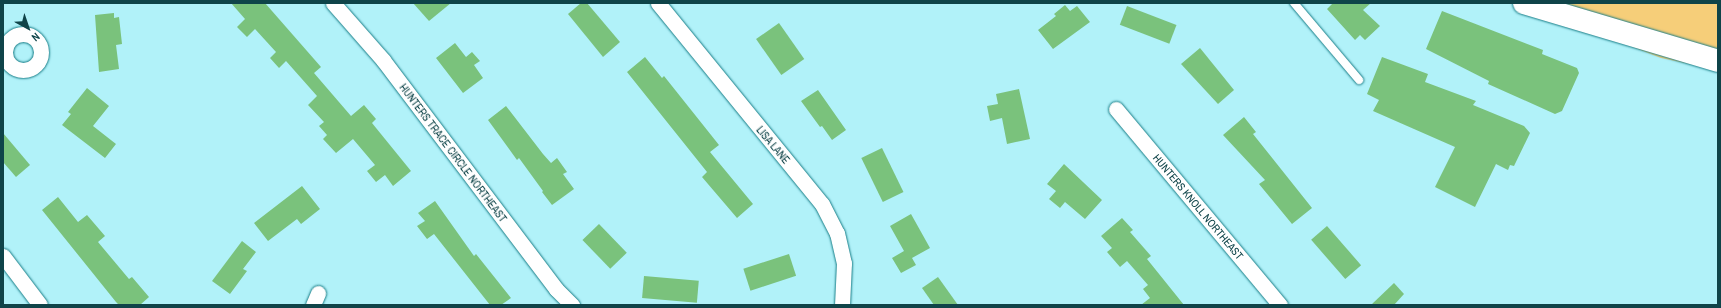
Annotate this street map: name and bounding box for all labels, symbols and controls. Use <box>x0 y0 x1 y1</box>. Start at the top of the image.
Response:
north arrow <box>8 8 48 48</box>
text: N <box>29 30 43 45</box>
street label: HUNTERS TRACE CIRCLE NORTHEAST <box>397 81 509 225</box>
street label: LISA LANE <box>753 123 793 167</box>
street label: HUNTERS KNOLL NORTHEAST <box>1150 152 1246 262</box>

